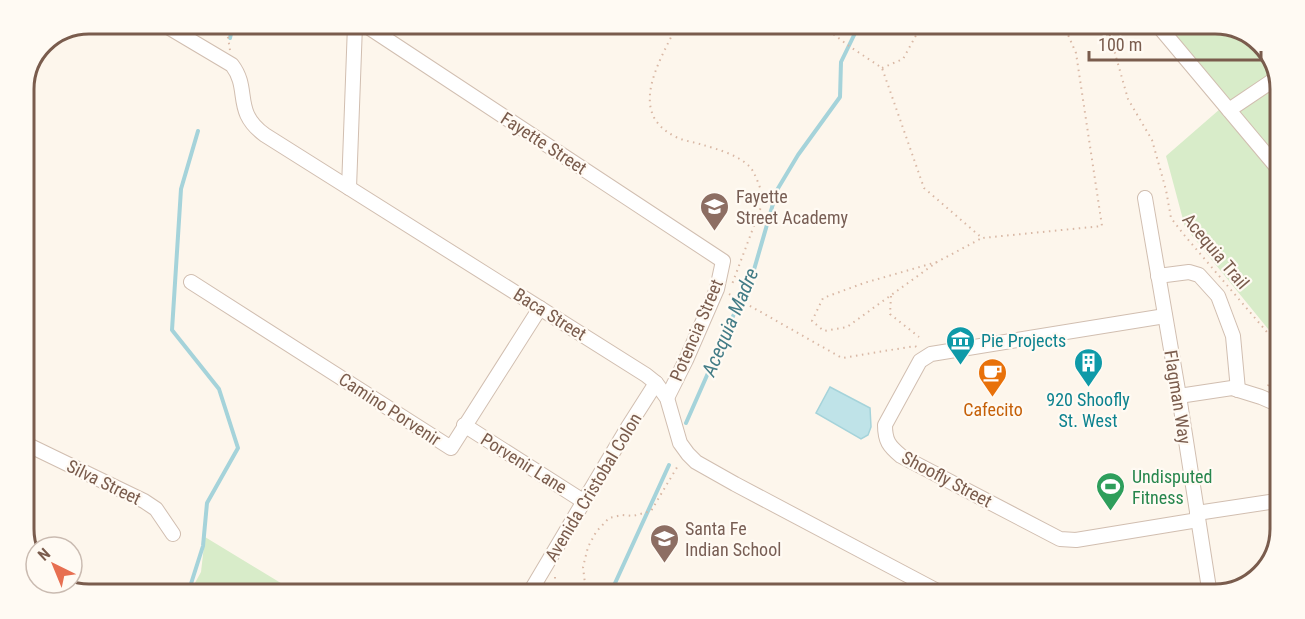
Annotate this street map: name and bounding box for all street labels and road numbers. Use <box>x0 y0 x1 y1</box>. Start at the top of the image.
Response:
street label: Fayette Street <box>497 107 591 179</box>
street label: Acequia Trail <box>1178 209 1254 293</box>
street label: Potencia Street <box>665 276 727 384</box>
street label: Baca Street <box>510 283 590 345</box>
street label: Flagman Way <box>1160 349 1196 446</box>
street label: Camino Porvenir <box>335 368 445 450</box>
street label: Avenida Cristobal Colon <box>540 409 646 565</box>
street label: Porvenir Lane <box>477 428 571 498</box>
street label: Shoofly Street <box>898 446 996 512</box>
street label: Silva Street <box>63 455 145 509</box>

